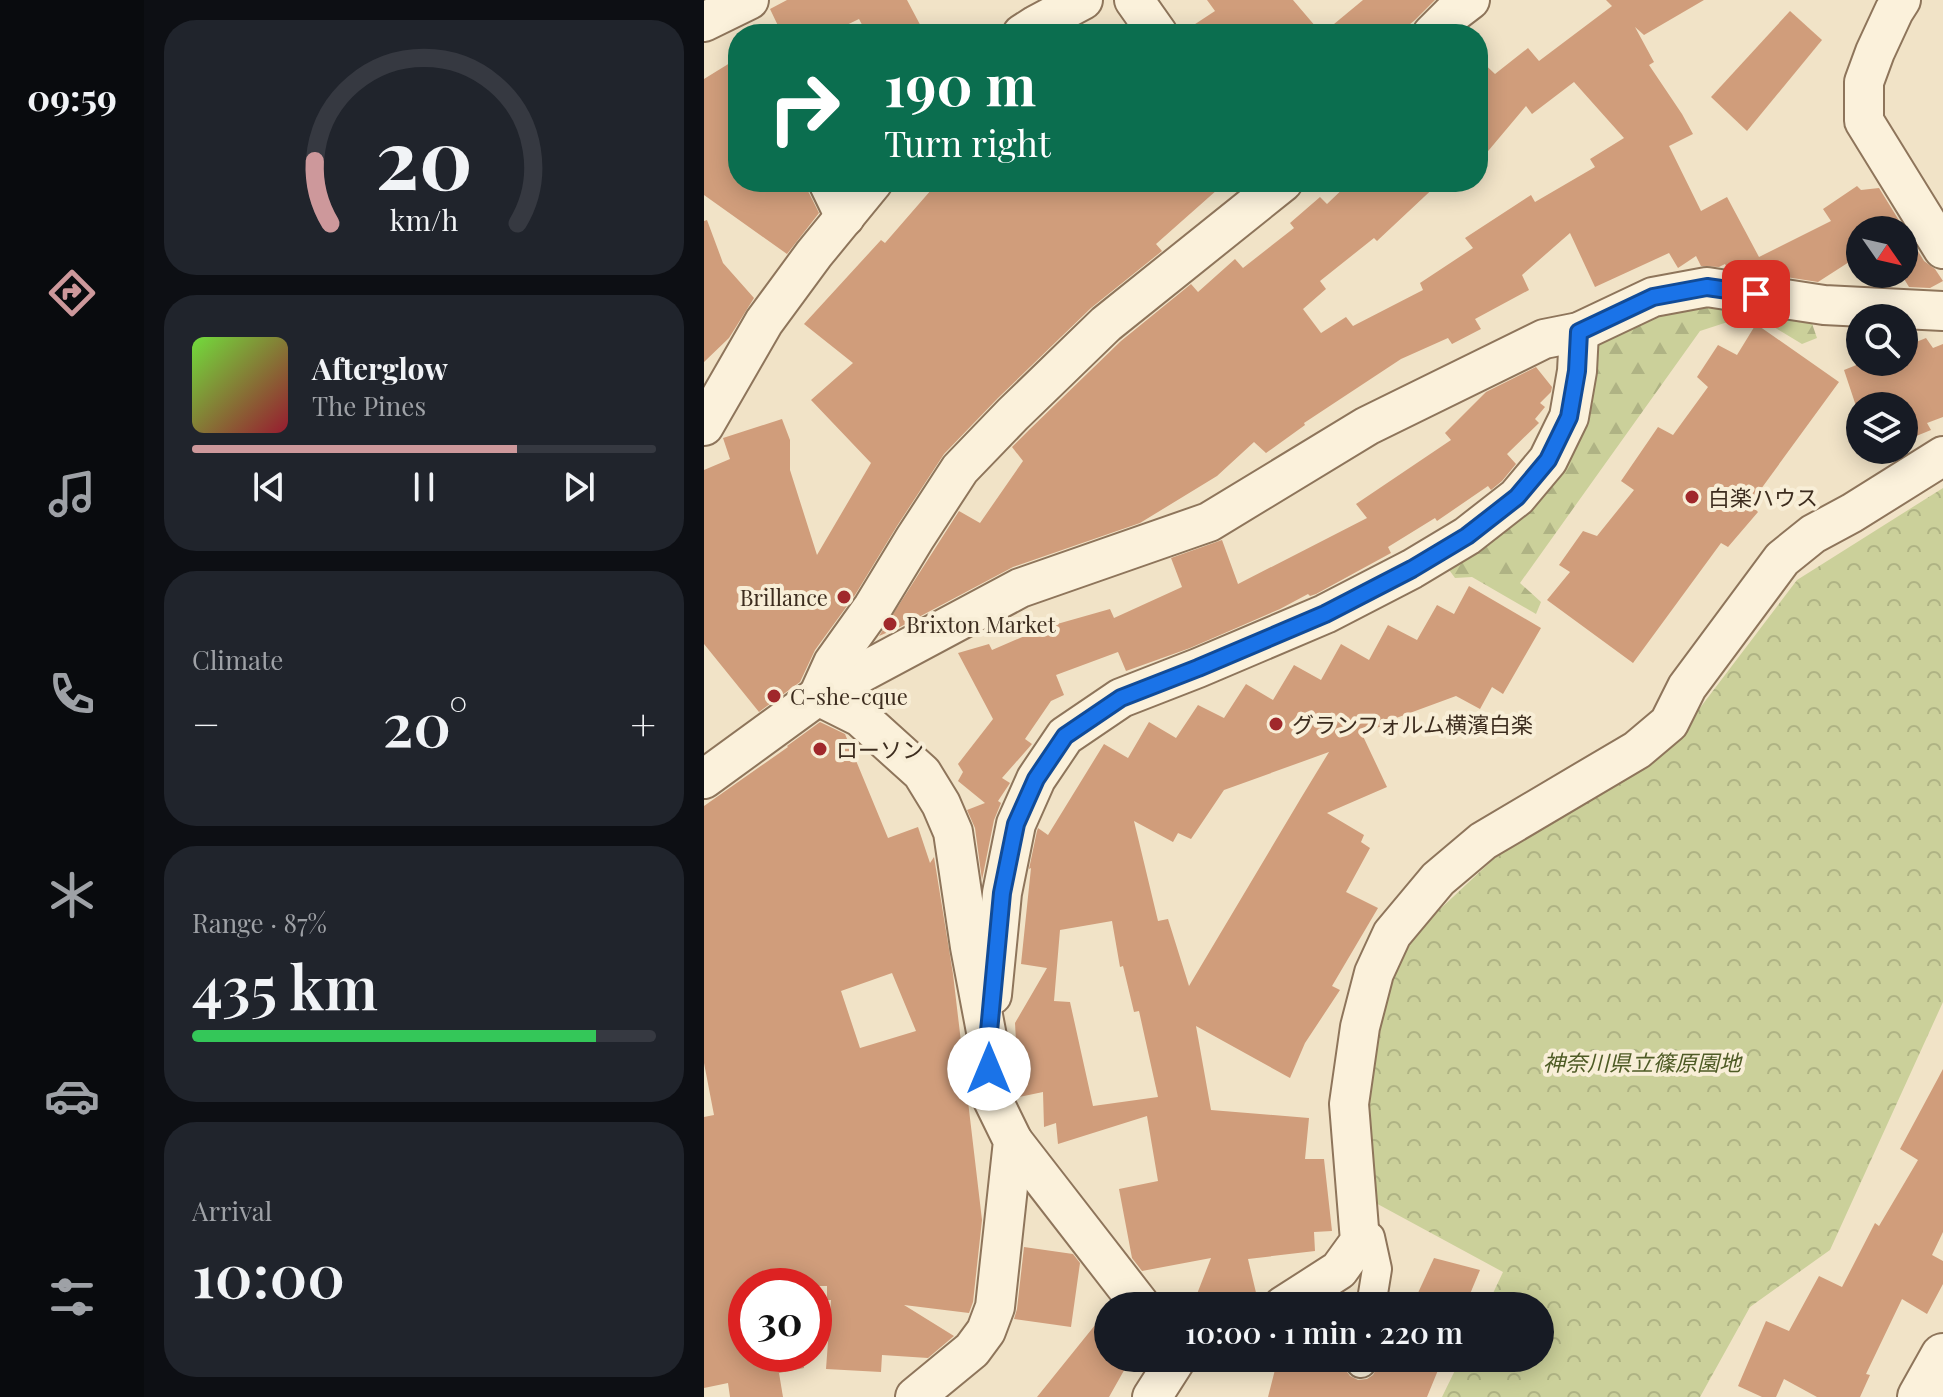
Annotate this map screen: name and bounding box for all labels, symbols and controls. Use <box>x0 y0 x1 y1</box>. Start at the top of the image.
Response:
text: 190 m <box>884 46 1036 121</box>
icon: right <box>752 56 856 160</box>
text: 09:59 <box>27 72 117 120</box>
text: 20 <box>375 99 473 210</box>
text: Turn right <box>884 118 1051 166</box>
text: km/h <box>390 200 458 238</box>
north arrow <box>1846 216 1918 288</box>
map controls <box>1846 216 1918 464</box>
pin <box>1722 260 1790 328</box>
icon: directions <box>44 265 100 321</box>
icon: arrive <box>1734 272 1778 316</box>
button: search <box>1846 304 1918 376</box>
text: Afterglow <box>312 348 448 388</box>
text: The Pines <box>312 388 426 423</box>
button: layers <box>1846 392 1918 464</box>
icon: previous <box>247 465 291 509</box>
icon: pause <box>402 465 446 509</box>
icon: next <box>557 465 601 509</box>
icon: music <box>44 466 100 522</box>
place label: 白楽ハウス <box>1708 482 1818 512</box>
marker: 白楽ハウス <box>1683 488 1701 506</box>
place label: Brillance <box>740 582 828 612</box>
marker: Brillance <box>835 588 853 606</box>
place label: Brixton Market <box>906 609 1057 639</box>
marker: Brixton Market <box>881 615 899 633</box>
text: Climate <box>192 642 283 677</box>
icon: phone <box>44 666 100 722</box>
place label: C-she-cque <box>790 681 908 711</box>
text: 20° <box>383 682 468 762</box>
marker: C-she-cque <box>765 687 783 705</box>
text: − <box>192 693 220 752</box>
text: + <box>630 693 656 752</box>
place label: グランフォルム横濱白楽 <box>1292 709 1533 739</box>
marker: グランフォルム横濱白楽 <box>1267 715 1285 733</box>
place label: ローソン <box>836 734 924 764</box>
marker: ローソン <box>811 740 829 758</box>
icon: climate <box>44 867 100 923</box>
text: Range · 87% <box>192 905 327 940</box>
text: 435 km <box>192 945 378 1025</box>
position arrow <box>947 1027 1031 1111</box>
park label: 神奈川県立篠原園地 <box>1543 1047 1743 1077</box>
icon: car <box>44 1068 100 1124</box>
text: Arrival <box>192 1193 272 1228</box>
text: 10:00 <box>192 1233 345 1313</box>
speed limit sign: 30 <box>728 1268 832 1372</box>
icon: filters <box>44 1269 100 1325</box>
text: 10:00 · 1 min · 220 m <box>1185 1312 1463 1352</box>

